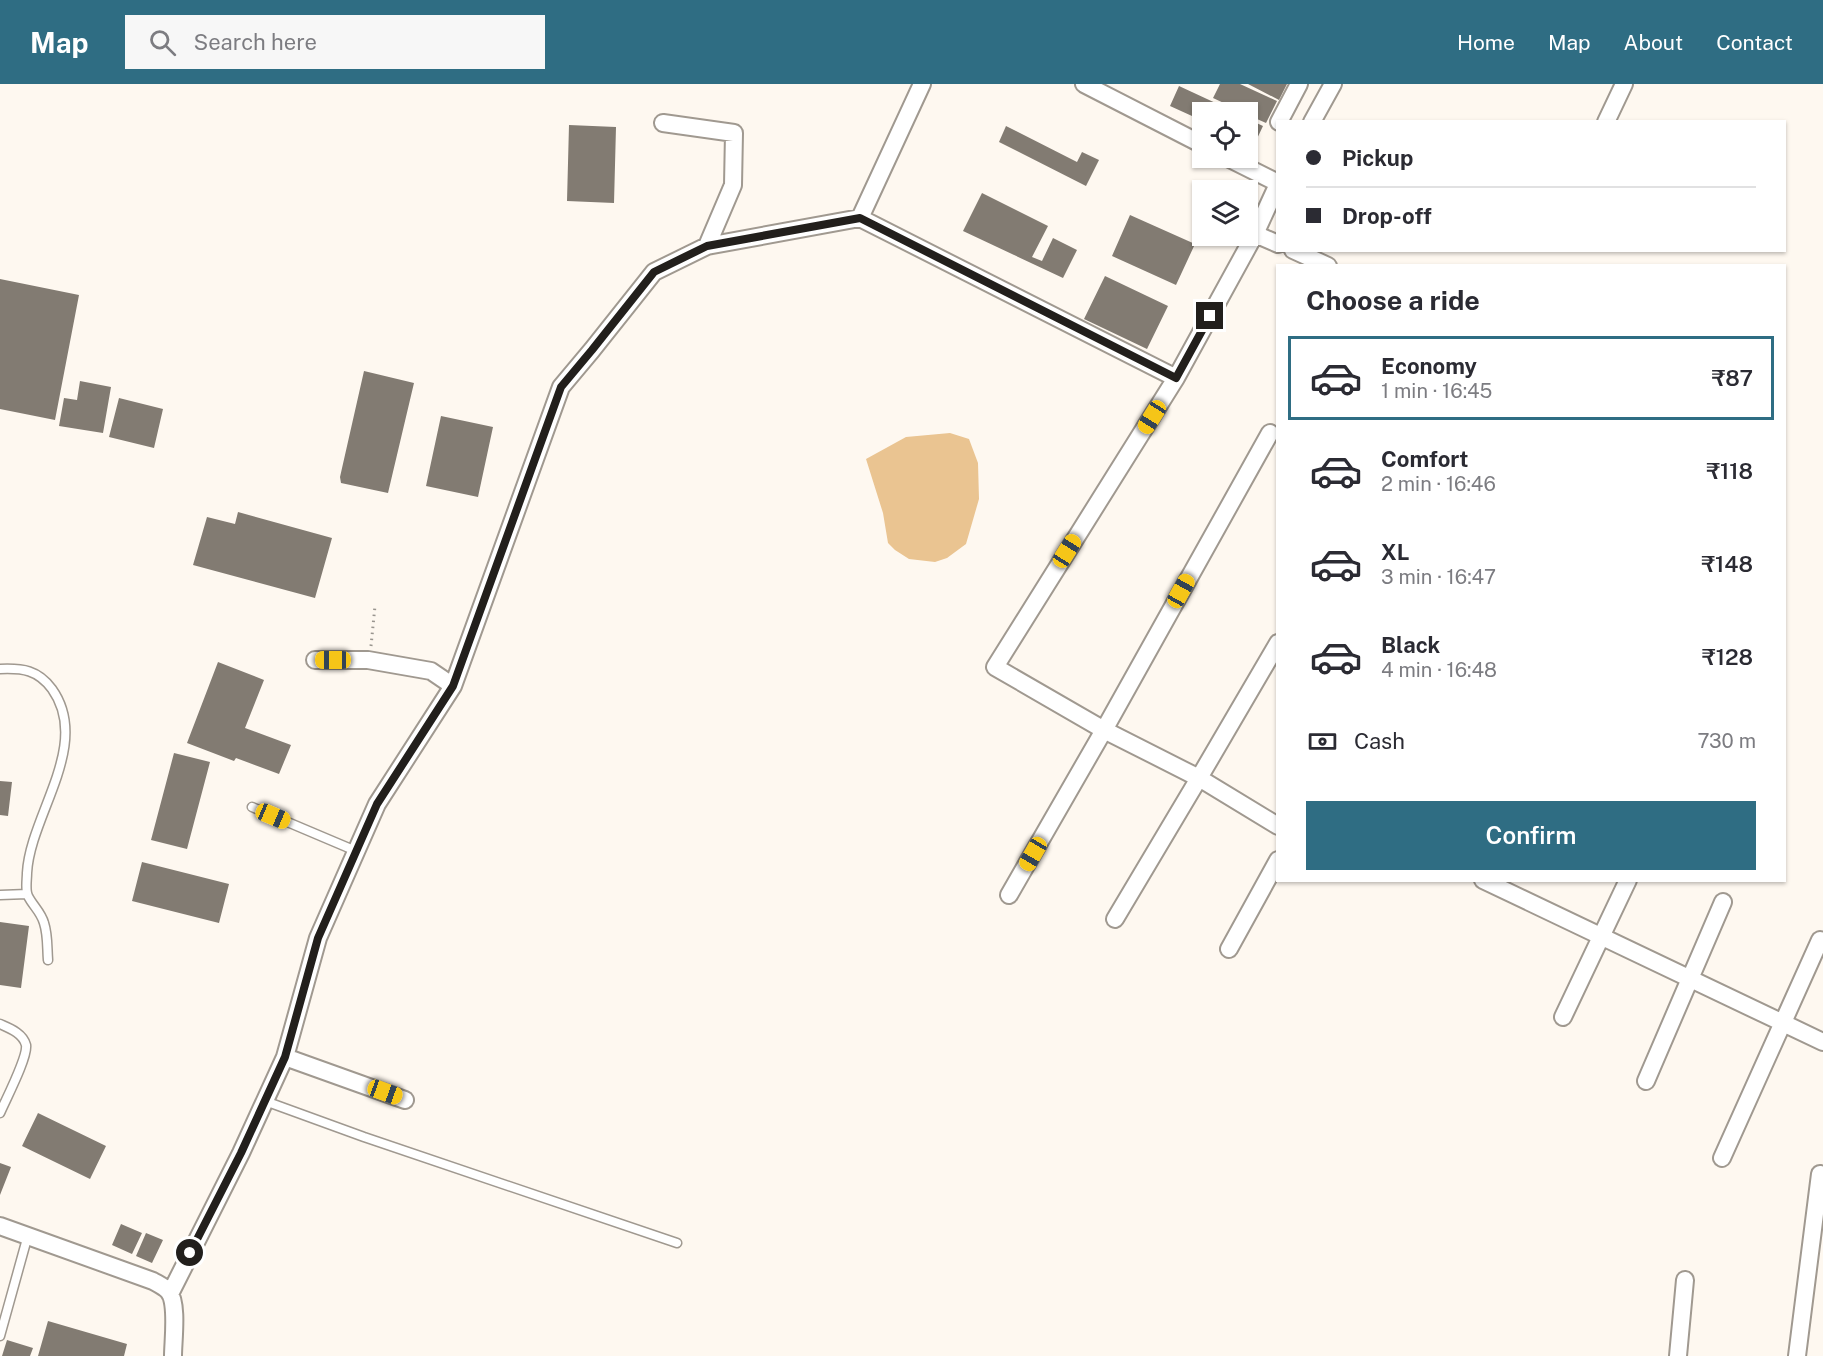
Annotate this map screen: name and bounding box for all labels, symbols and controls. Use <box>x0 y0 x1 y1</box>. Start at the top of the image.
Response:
search box <box>125 15 545 69</box>
text: Map <box>30 26 89 59</box>
icon: search <box>146 26 179 59</box>
text: Search here <box>194 29 317 55</box>
text: Home <box>1457 30 1515 55</box>
text: Map <box>1548 30 1591 55</box>
text: About <box>1624 30 1683 55</box>
text: Contact <box>1716 30 1793 55</box>
map controls <box>1192 102 1258 246</box>
button: locate <box>1192 102 1258 168</box>
text: Pickup <box>1342 145 1413 171</box>
button: layers <box>1192 180 1258 246</box>
text: Drop-off <box>1342 203 1432 229</box>
text: Choose a ride <box>1306 284 1480 316</box>
route end <box>1196 302 1223 329</box>
icon: car <box>1309 351 1363 405</box>
text: Economy <box>1381 353 1477 379</box>
text: ₹87 <box>1712 365 1753 391</box>
text: 1 min · 16:45 <box>1381 379 1492 403</box>
car <box>1135 397 1169 437</box>
icon: car <box>1309 444 1363 498</box>
text: Comfort <box>1381 446 1468 472</box>
text: ₹118 <box>1706 458 1753 484</box>
text: 2 min · 16:46 <box>1381 472 1496 496</box>
car <box>1050 531 1084 571</box>
icon: car <box>1309 537 1363 591</box>
text: XL <box>1381 539 1409 565</box>
text: ₹148 <box>1702 551 1753 577</box>
text: 3 min · 16:47 <box>1381 565 1496 589</box>
car <box>1164 571 1198 611</box>
icon: car <box>1309 630 1363 684</box>
text: Black <box>1381 632 1440 658</box>
text: ₹128 <box>1702 644 1753 670</box>
car <box>315 651 351 669</box>
text: 4 min · 16:48 <box>1381 658 1497 682</box>
icon: cash <box>1306 725 1339 758</box>
text: Cash <box>1354 728 1405 754</box>
text: 730 m <box>1698 729 1756 753</box>
car <box>253 801 293 831</box>
button: Confirm <box>1306 801 1756 870</box>
car <box>1016 834 1050 874</box>
car <box>365 1077 405 1107</box>
route start <box>176 1239 203 1266</box>

